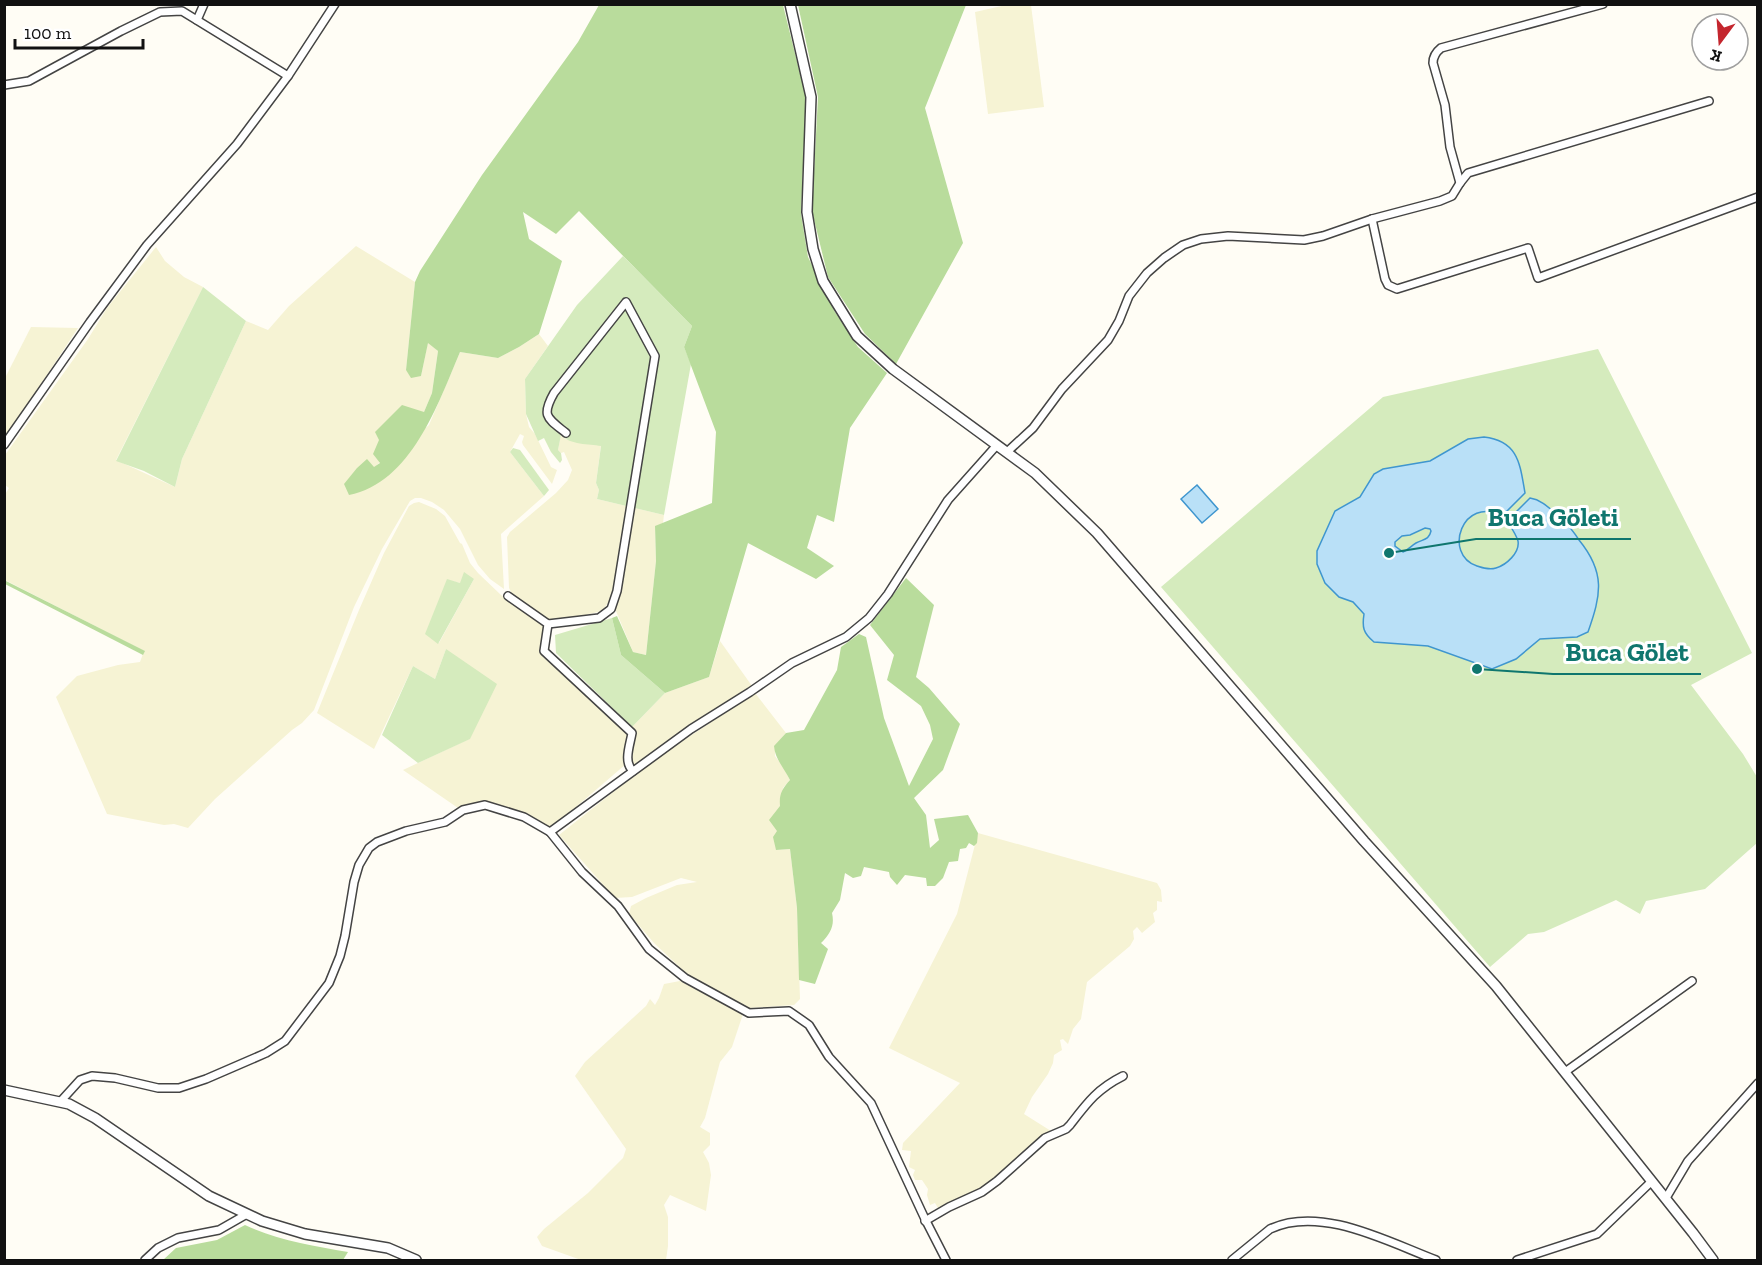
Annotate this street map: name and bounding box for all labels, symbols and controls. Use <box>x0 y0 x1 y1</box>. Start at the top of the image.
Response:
scale bar <box>15 12 142 50</box>
north arrow <box>1690 12 1750 72</box>
text: 100 m <box>24 22 72 44</box>
text: K <box>1708 45 1724 67</box>
callout: Buca Göleti <box>1476 495 1631 539</box>
text: Buca Göleti <box>1487 501 1619 533</box>
callout: Buca Gölet <box>1553 630 1701 674</box>
text: Buca Gölet <box>1565 636 1689 668</box>

